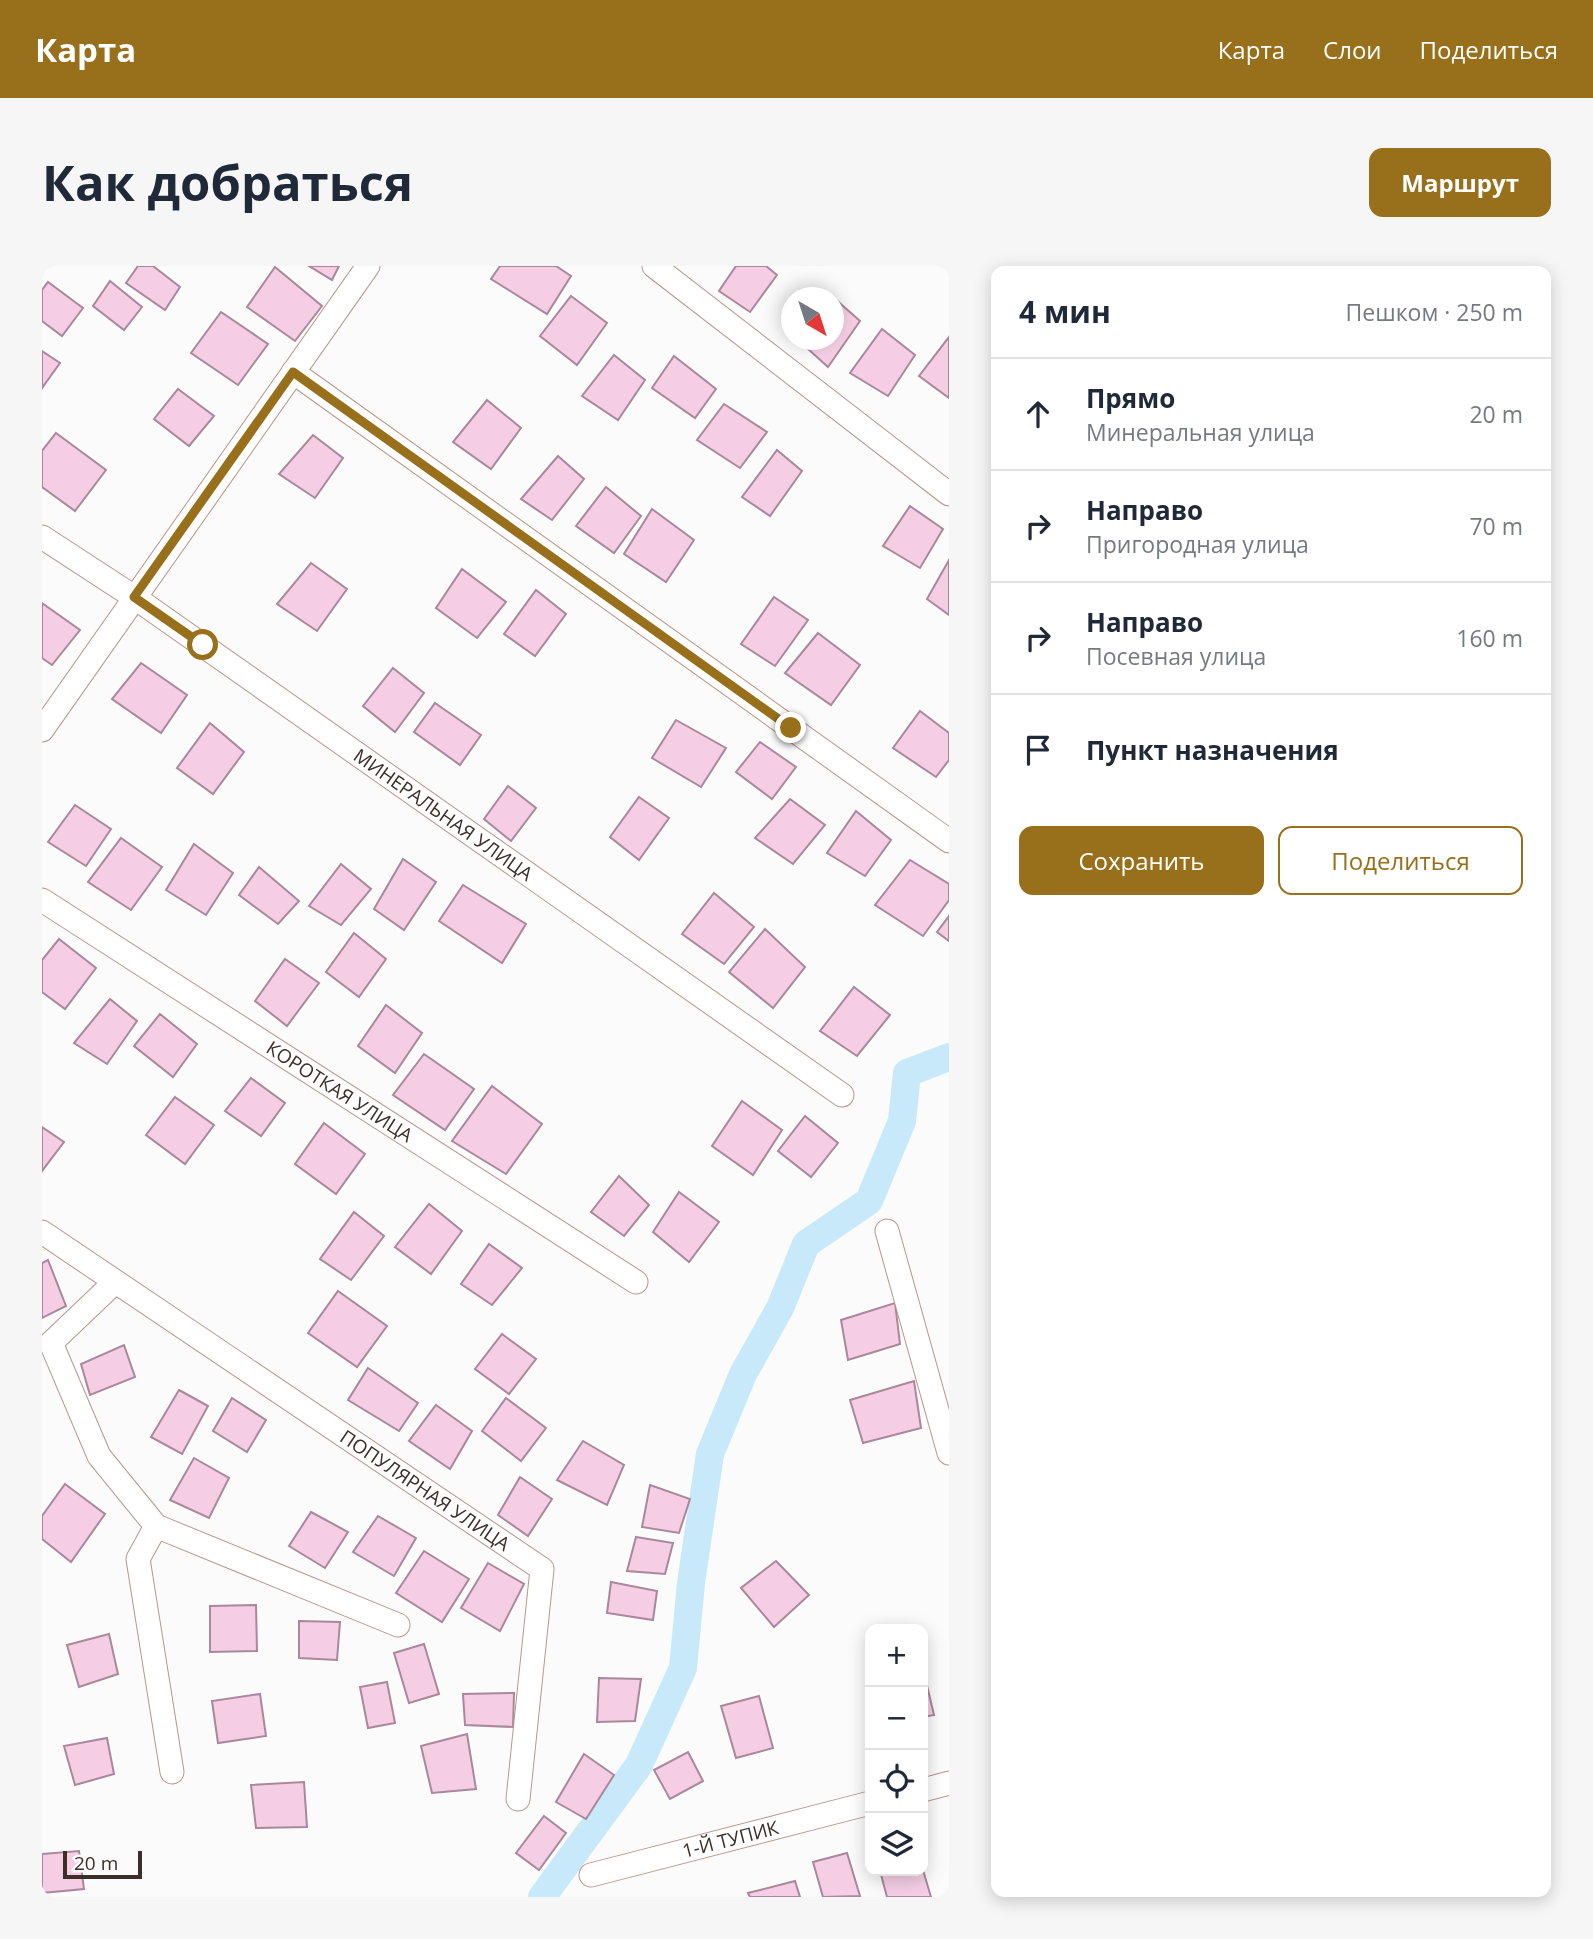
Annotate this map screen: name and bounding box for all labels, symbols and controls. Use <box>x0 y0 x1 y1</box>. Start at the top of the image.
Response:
text: Карта <box>35 27 136 72</box>
text: Карта <box>1218 33 1285 66</box>
text: Слои <box>1323 33 1382 66</box>
text: Поделиться <box>1420 33 1558 66</box>
button: Маршрут <box>1369 148 1551 217</box>
text: Как добраться <box>42 149 413 215</box>
north arrow <box>781 287 844 350</box>
text: 4 мин <box>1019 291 1111 332</box>
text: Пешком · 250 m <box>1346 296 1523 328</box>
text: Прямо <box>1086 380 1175 416</box>
icon: ahead <box>1019 395 1057 433</box>
text: 20 m <box>1469 398 1523 430</box>
text: Минеральная улица <box>1086 416 1315 448</box>
text: Направо <box>1086 492 1203 528</box>
icon: right <box>1019 507 1057 545</box>
text: 70 m <box>1469 510 1523 542</box>
text: Пригородная улица <box>1086 528 1309 560</box>
text: Направо <box>1086 604 1203 640</box>
icon: right <box>1019 619 1057 657</box>
text: 160 m <box>1456 622 1523 654</box>
route start <box>187 629 218 660</box>
text: Посевная улица <box>1086 640 1266 672</box>
route end <box>775 712 806 743</box>
icon: arrive <box>1019 731 1057 769</box>
text: Пункт назначения <box>1086 732 1339 768</box>
street label: МИНЕРАЛЬНАЯ УЛИЦА <box>349 743 538 887</box>
button: Сохранить <box>1019 826 1264 895</box>
button: Поделиться <box>1278 826 1523 895</box>
street label: КОРОТКАЯ УЛИЦА <box>262 1035 418 1148</box>
street label: ПОПУЛЯРНАЯ УЛИЦА <box>335 1424 515 1557</box>
map controls <box>865 1624 928 1876</box>
button: + <box>865 1624 928 1687</box>
button: − <box>865 1687 928 1750</box>
button: locate <box>865 1750 928 1813</box>
button: layers <box>865 1813 928 1876</box>
street label: 1-Й ТУПИК <box>680 1814 782 1864</box>
scale bar <box>63 1848 142 1880</box>
text: 20 m <box>74 1850 118 1876</box>

